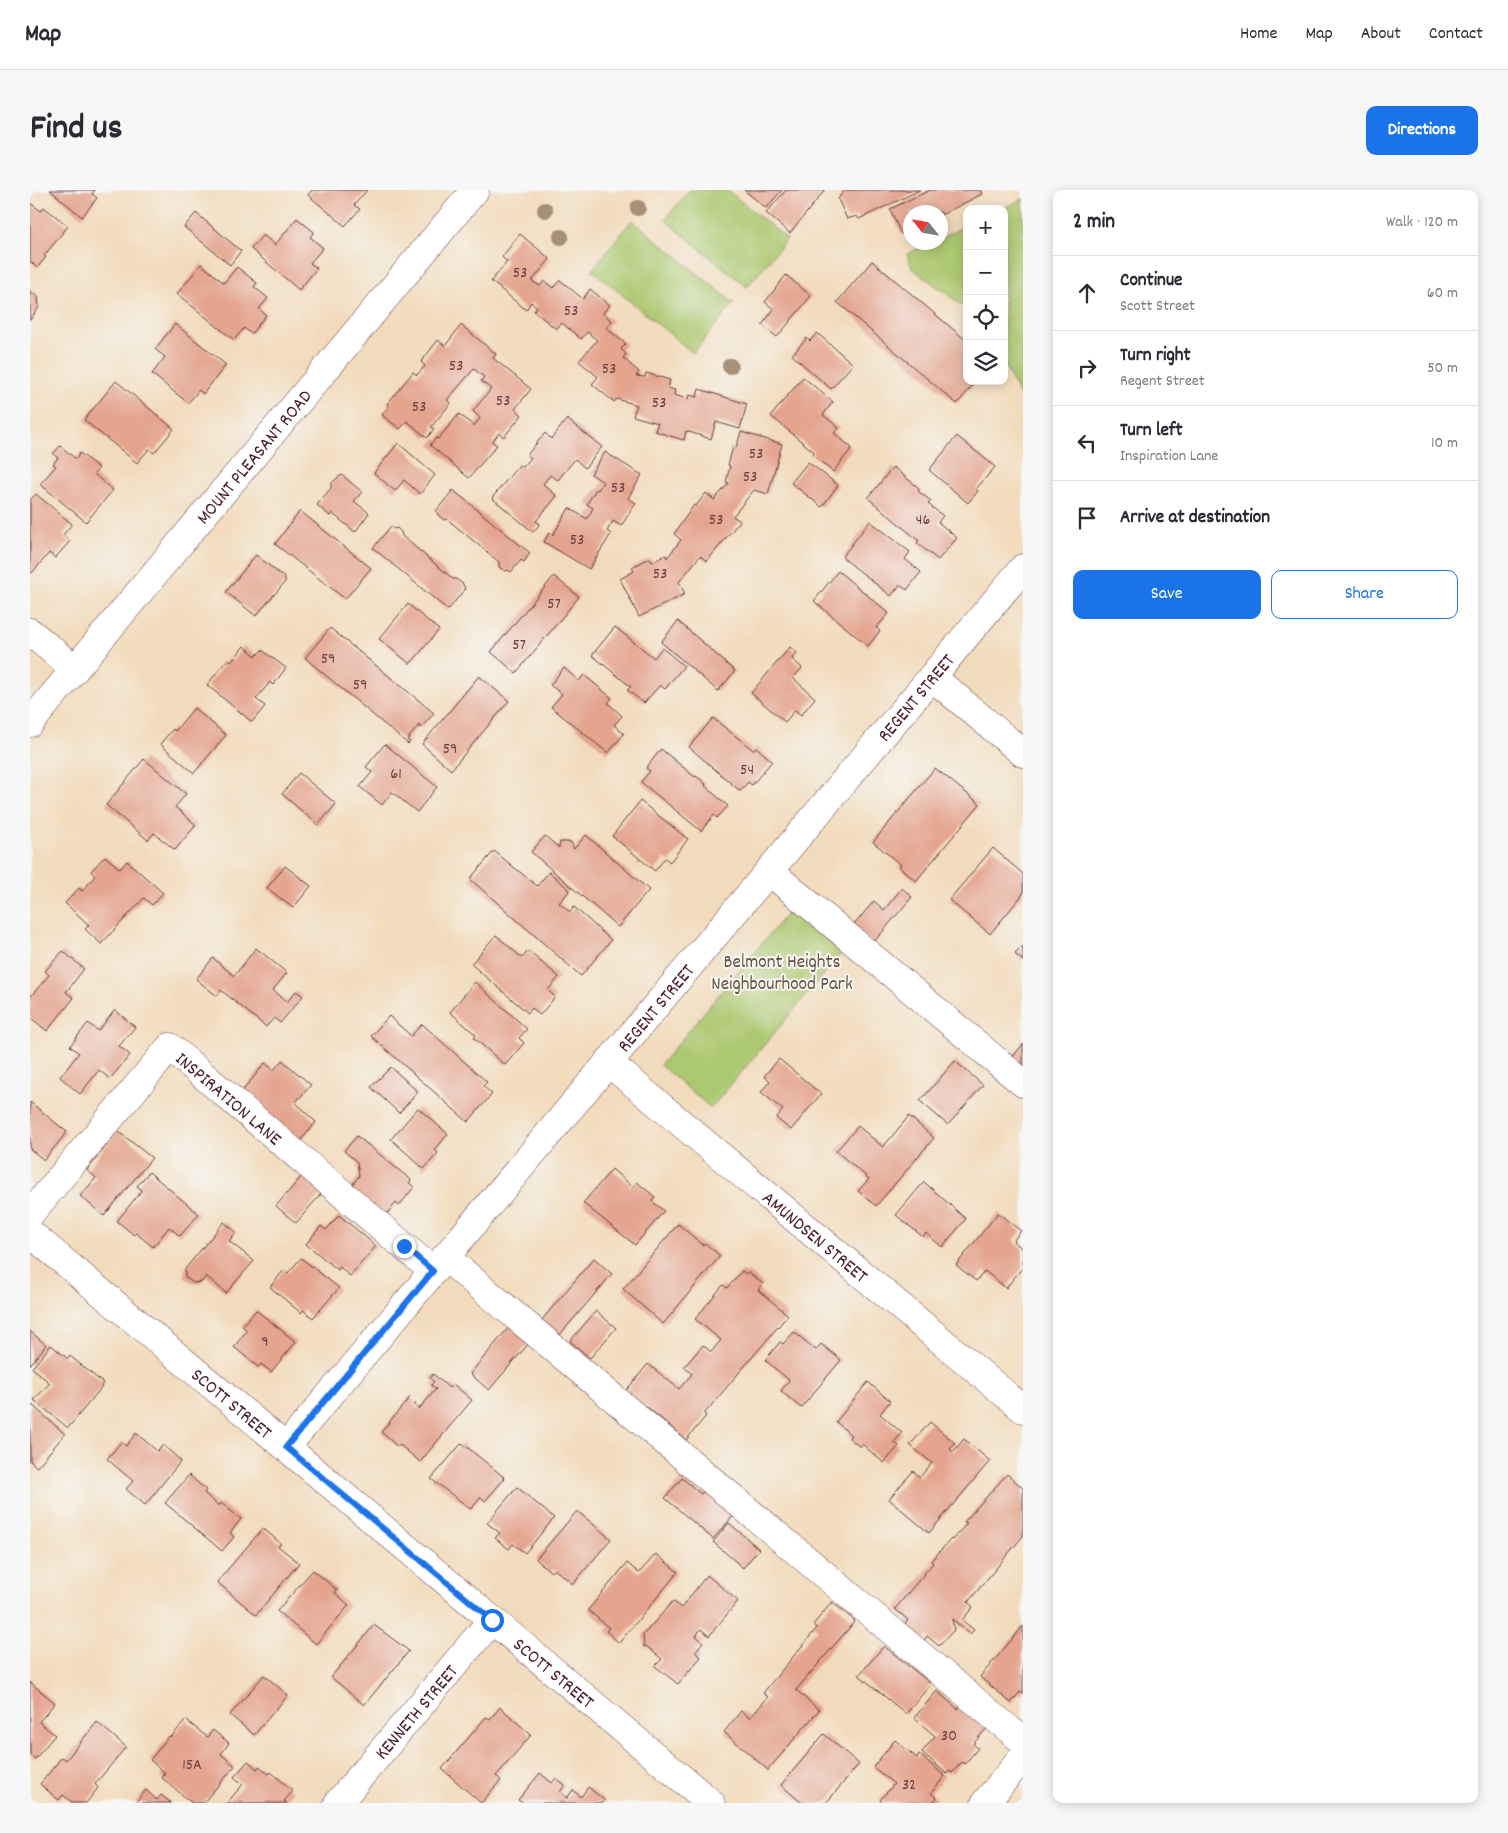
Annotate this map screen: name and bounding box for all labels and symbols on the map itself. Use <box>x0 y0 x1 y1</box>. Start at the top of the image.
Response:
north arrow <box>903 205 948 250</box>
house number: 53 <box>513 262 527 285</box>
house number: 53 <box>564 300 578 323</box>
house number: 53 <box>449 355 463 378</box>
house number: 53 <box>602 358 616 381</box>
street label: MOUNT PLEASANT ROAD <box>191 385 320 531</box>
house number: 53 <box>496 390 510 413</box>
house number: 53 <box>652 392 666 415</box>
house number: 53 <box>412 396 426 419</box>
house number: 53 <box>749 443 763 466</box>
house number: 53 <box>743 466 757 489</box>
house number: 53 <box>611 477 625 500</box>
house number: 53 <box>709 509 723 532</box>
house number: 46 <box>916 509 930 532</box>
house number: 53 <box>570 529 584 552</box>
house number: 53 <box>653 563 667 586</box>
house number: 57 <box>547 593 561 616</box>
house number: 57 <box>512 634 526 657</box>
house number: 59 <box>321 648 335 671</box>
street label: REGENT STREET <box>873 649 963 749</box>
house number: 59 <box>353 674 367 697</box>
house number: 59 <box>443 738 457 761</box>
house number: 54 <box>740 759 754 782</box>
house number: 61 <box>390 763 402 786</box>
park label: Belmont Heights Neighbourhood Park <box>711 950 853 999</box>
street label: REGENT STREET <box>613 959 703 1059</box>
street label: INSPIRATION LANE <box>168 1047 287 1154</box>
street label: AMUNDSEN STREET <box>755 1186 873 1291</box>
route end <box>393 1235 416 1258</box>
house number: 9 <box>261 1331 269 1354</box>
street label: SCOTT STREET <box>184 1363 277 1447</box>
route start <box>481 1609 504 1632</box>
street label: SCOTT STREET <box>506 1633 599 1717</box>
street label: KENNETH STREET <box>370 1660 466 1767</box>
house number: 30 <box>941 1725 957 1748</box>
house number: 15A <box>182 1754 202 1777</box>
house number: 32 <box>902 1774 916 1797</box>

